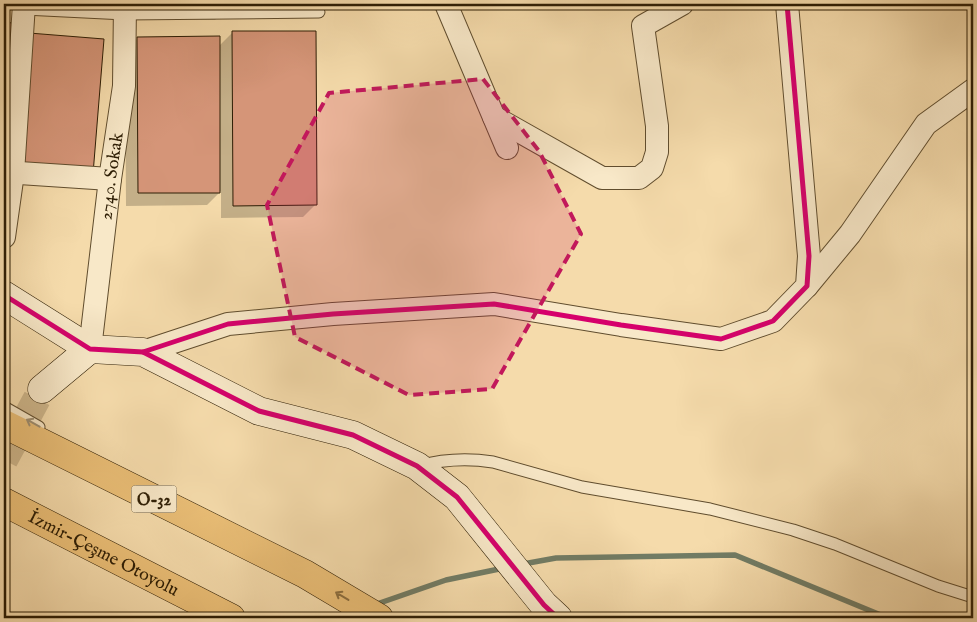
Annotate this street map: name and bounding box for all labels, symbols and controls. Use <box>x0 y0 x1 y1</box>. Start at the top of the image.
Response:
street label: 2740. Sokak <box>95 131 130 221</box>
one-way arrow <box>25 418 40 428</box>
road number: O-32 <box>132 486 176 512</box>
street label: İzmir-Çeşme Otoyolu <box>24 505 182 602</box>
one-way arrow <box>336 590 350 600</box>

